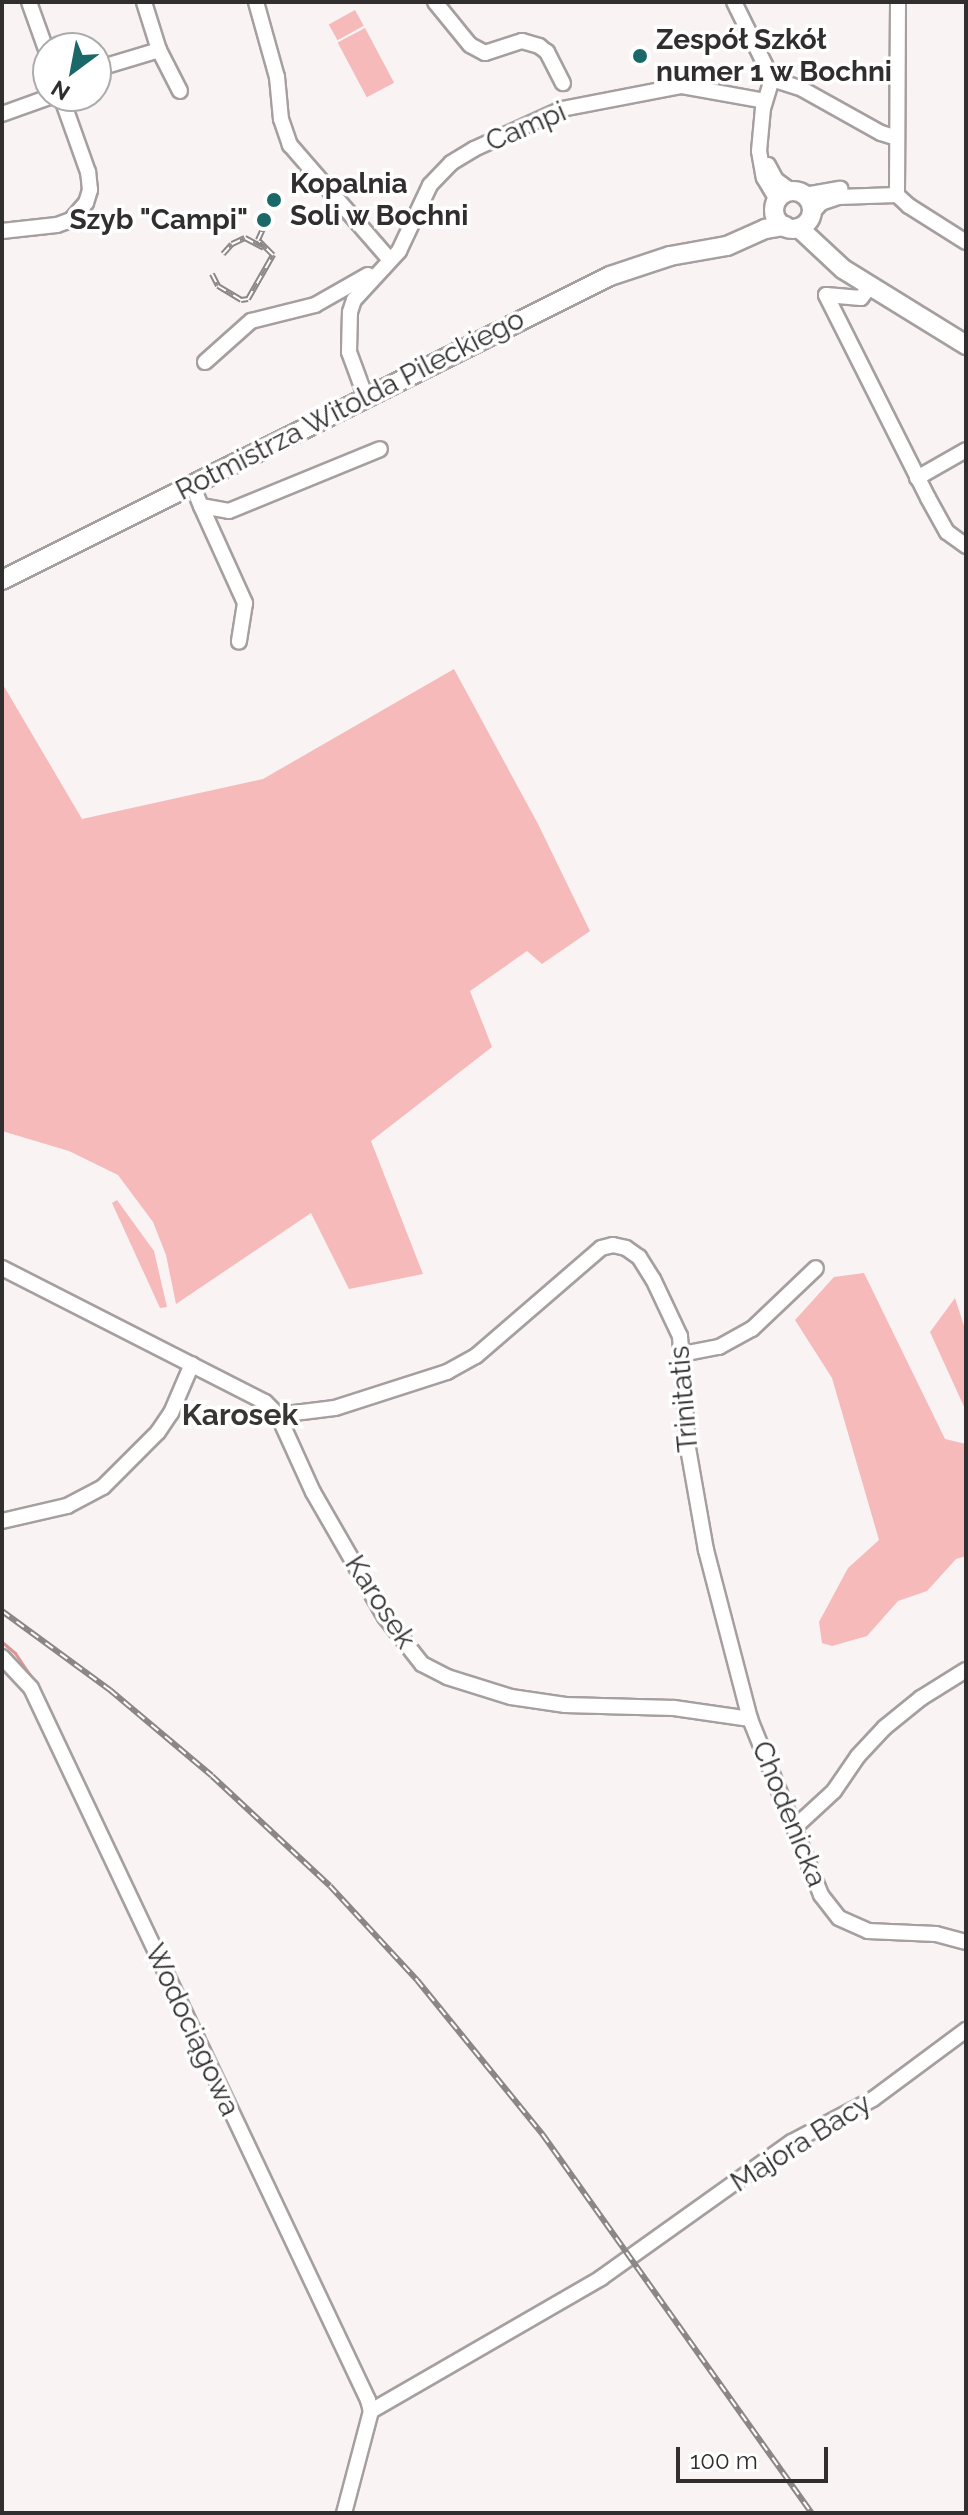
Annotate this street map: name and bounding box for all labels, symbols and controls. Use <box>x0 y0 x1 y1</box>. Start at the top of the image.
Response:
place label: Zespół Szkół numer 1 w Bochni <box>656 23 894 89</box>
north arrow <box>32 32 112 112</box>
marker: Zespół Szkół numer 1 w Bochni <box>631 47 649 65</box>
text: N <box>46 75 74 106</box>
street label: Campi <box>481 95 571 159</box>
place label: Kopalnia Soli w Bochni <box>290 167 470 233</box>
marker: Kopalnia Soli w Bochni <box>265 191 283 209</box>
place label: Szyb "Campi" <box>69 203 248 237</box>
marker: Szyb "Campi" <box>255 211 273 229</box>
street label: Rotmistrza Witolda Pileckiego <box>170 302 530 508</box>
street label: Trinitatis <box>663 1345 705 1453</box>
district label: Karosek <box>182 1397 298 1433</box>
street label: Karosek <box>338 1549 422 1655</box>
street label: Chodenicka <box>745 1736 833 1892</box>
street label: Wodociągowa <box>137 1939 247 2121</box>
street label: Majora Bacy <box>725 2087 877 2199</box>
scale bar <box>680 2431 832 2481</box>
text: 100 m <box>690 2446 758 2475</box>

